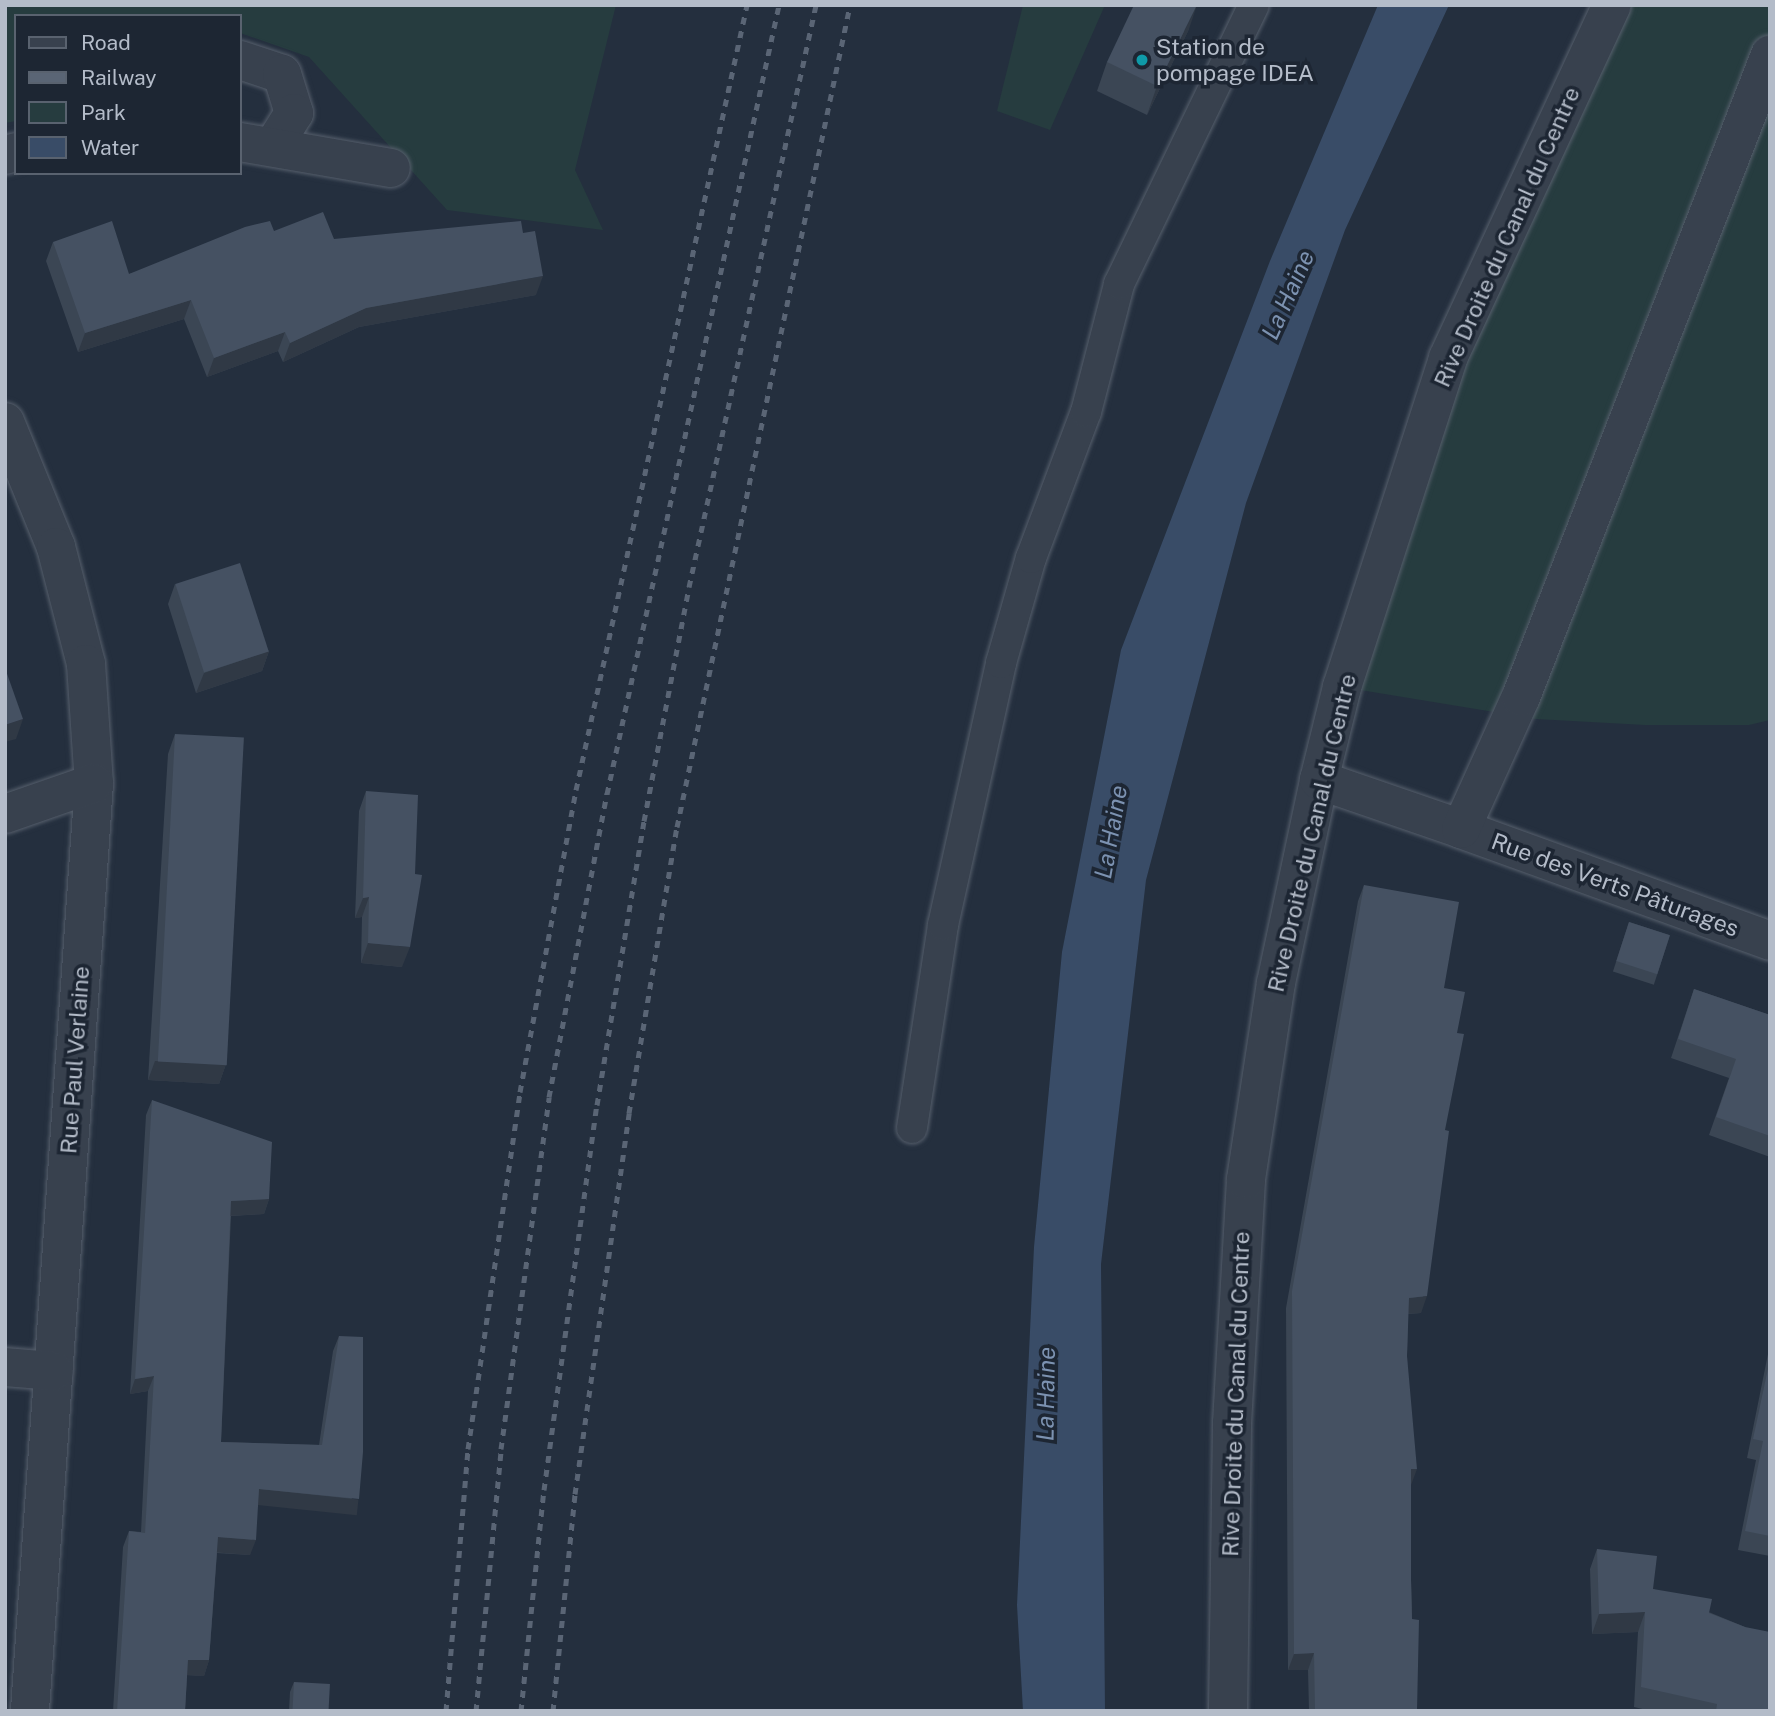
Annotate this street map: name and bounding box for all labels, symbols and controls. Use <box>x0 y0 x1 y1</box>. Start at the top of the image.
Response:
legend <box>14 14 242 175</box>
text: Road <box>81 30 131 55</box>
place label: Station de pompage IDEA <box>1156 33 1314 87</box>
marker: Station de pompage IDEA <box>1134 52 1150 68</box>
text: Railway <box>81 65 157 90</box>
street label: Rive Droite du Canal du Centre <box>1428 82 1586 392</box>
text: Park <box>81 100 126 125</box>
text: Water <box>81 135 139 160</box>
water label: La Haine <box>1256 246 1320 344</box>
street label: Rive Droite du Canal du Centre <box>1262 671 1362 995</box>
water label: La Haine <box>1089 783 1133 881</box>
street label: Rue des Verts Pâturages <box>1487 827 1743 943</box>
street label: Rue Paul Verlaine <box>55 965 95 1155</box>
street label: Rive Droite du Canal du Centre <box>1217 1230 1255 1558</box>
water label: La Haine <box>1031 1347 1061 1441</box>

